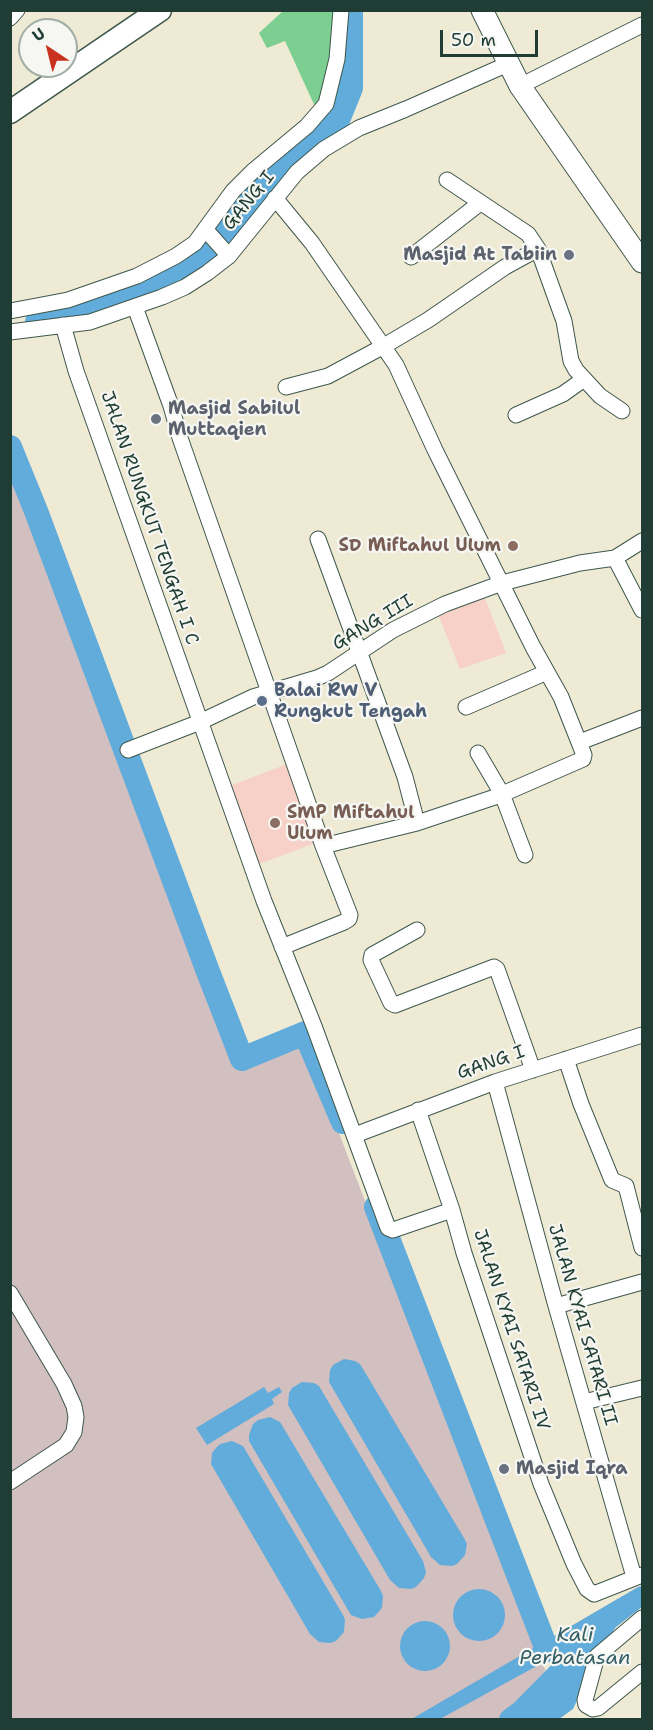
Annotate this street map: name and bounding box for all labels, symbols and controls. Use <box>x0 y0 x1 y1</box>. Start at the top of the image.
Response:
north arrow <box>18 18 78 78</box>
scale bar <box>443 18 540 56</box>
text: U <box>28 23 49 46</box>
text: 50 m <box>451 28 496 52</box>
street label: GANG I <box>219 167 279 235</box>
place label: Masjid At Tabiin <box>403 244 557 266</box>
marker: Masjid At Tabiin <box>562 248 576 262</box>
street label: JALAN RUNGKUT TENGAH I C <box>95 388 203 648</box>
place label: Masjid Sabilul Muttaqien <box>168 398 300 440</box>
marker: Masjid Sabilul Muttaqien <box>149 412 163 426</box>
place label: SD Miftahul Ulum <box>338 535 501 557</box>
marker: SD Miftahul Ulum <box>506 539 520 553</box>
street label: GANG III <box>329 591 417 655</box>
place label: Balai RW V Rungkut Tengah <box>274 680 427 722</box>
marker: Balai RW V Rungkut Tengah <box>255 694 269 708</box>
place label: SMP Miftahul Ulum <box>287 802 414 844</box>
marker: SMP Miftahul Ulum <box>268 816 282 830</box>
street label: GANG I <box>454 1041 528 1085</box>
street label: JALAN KYAI SATARI II <box>543 1222 621 1428</box>
street label: JALAN KYAI SATARI IV <box>468 1227 554 1433</box>
place label: Masjid Iqra <box>516 1458 628 1480</box>
marker: Masjid Iqra <box>497 1462 511 1476</box>
water label: Kali Perbatasan <box>520 1624 630 1671</box>

